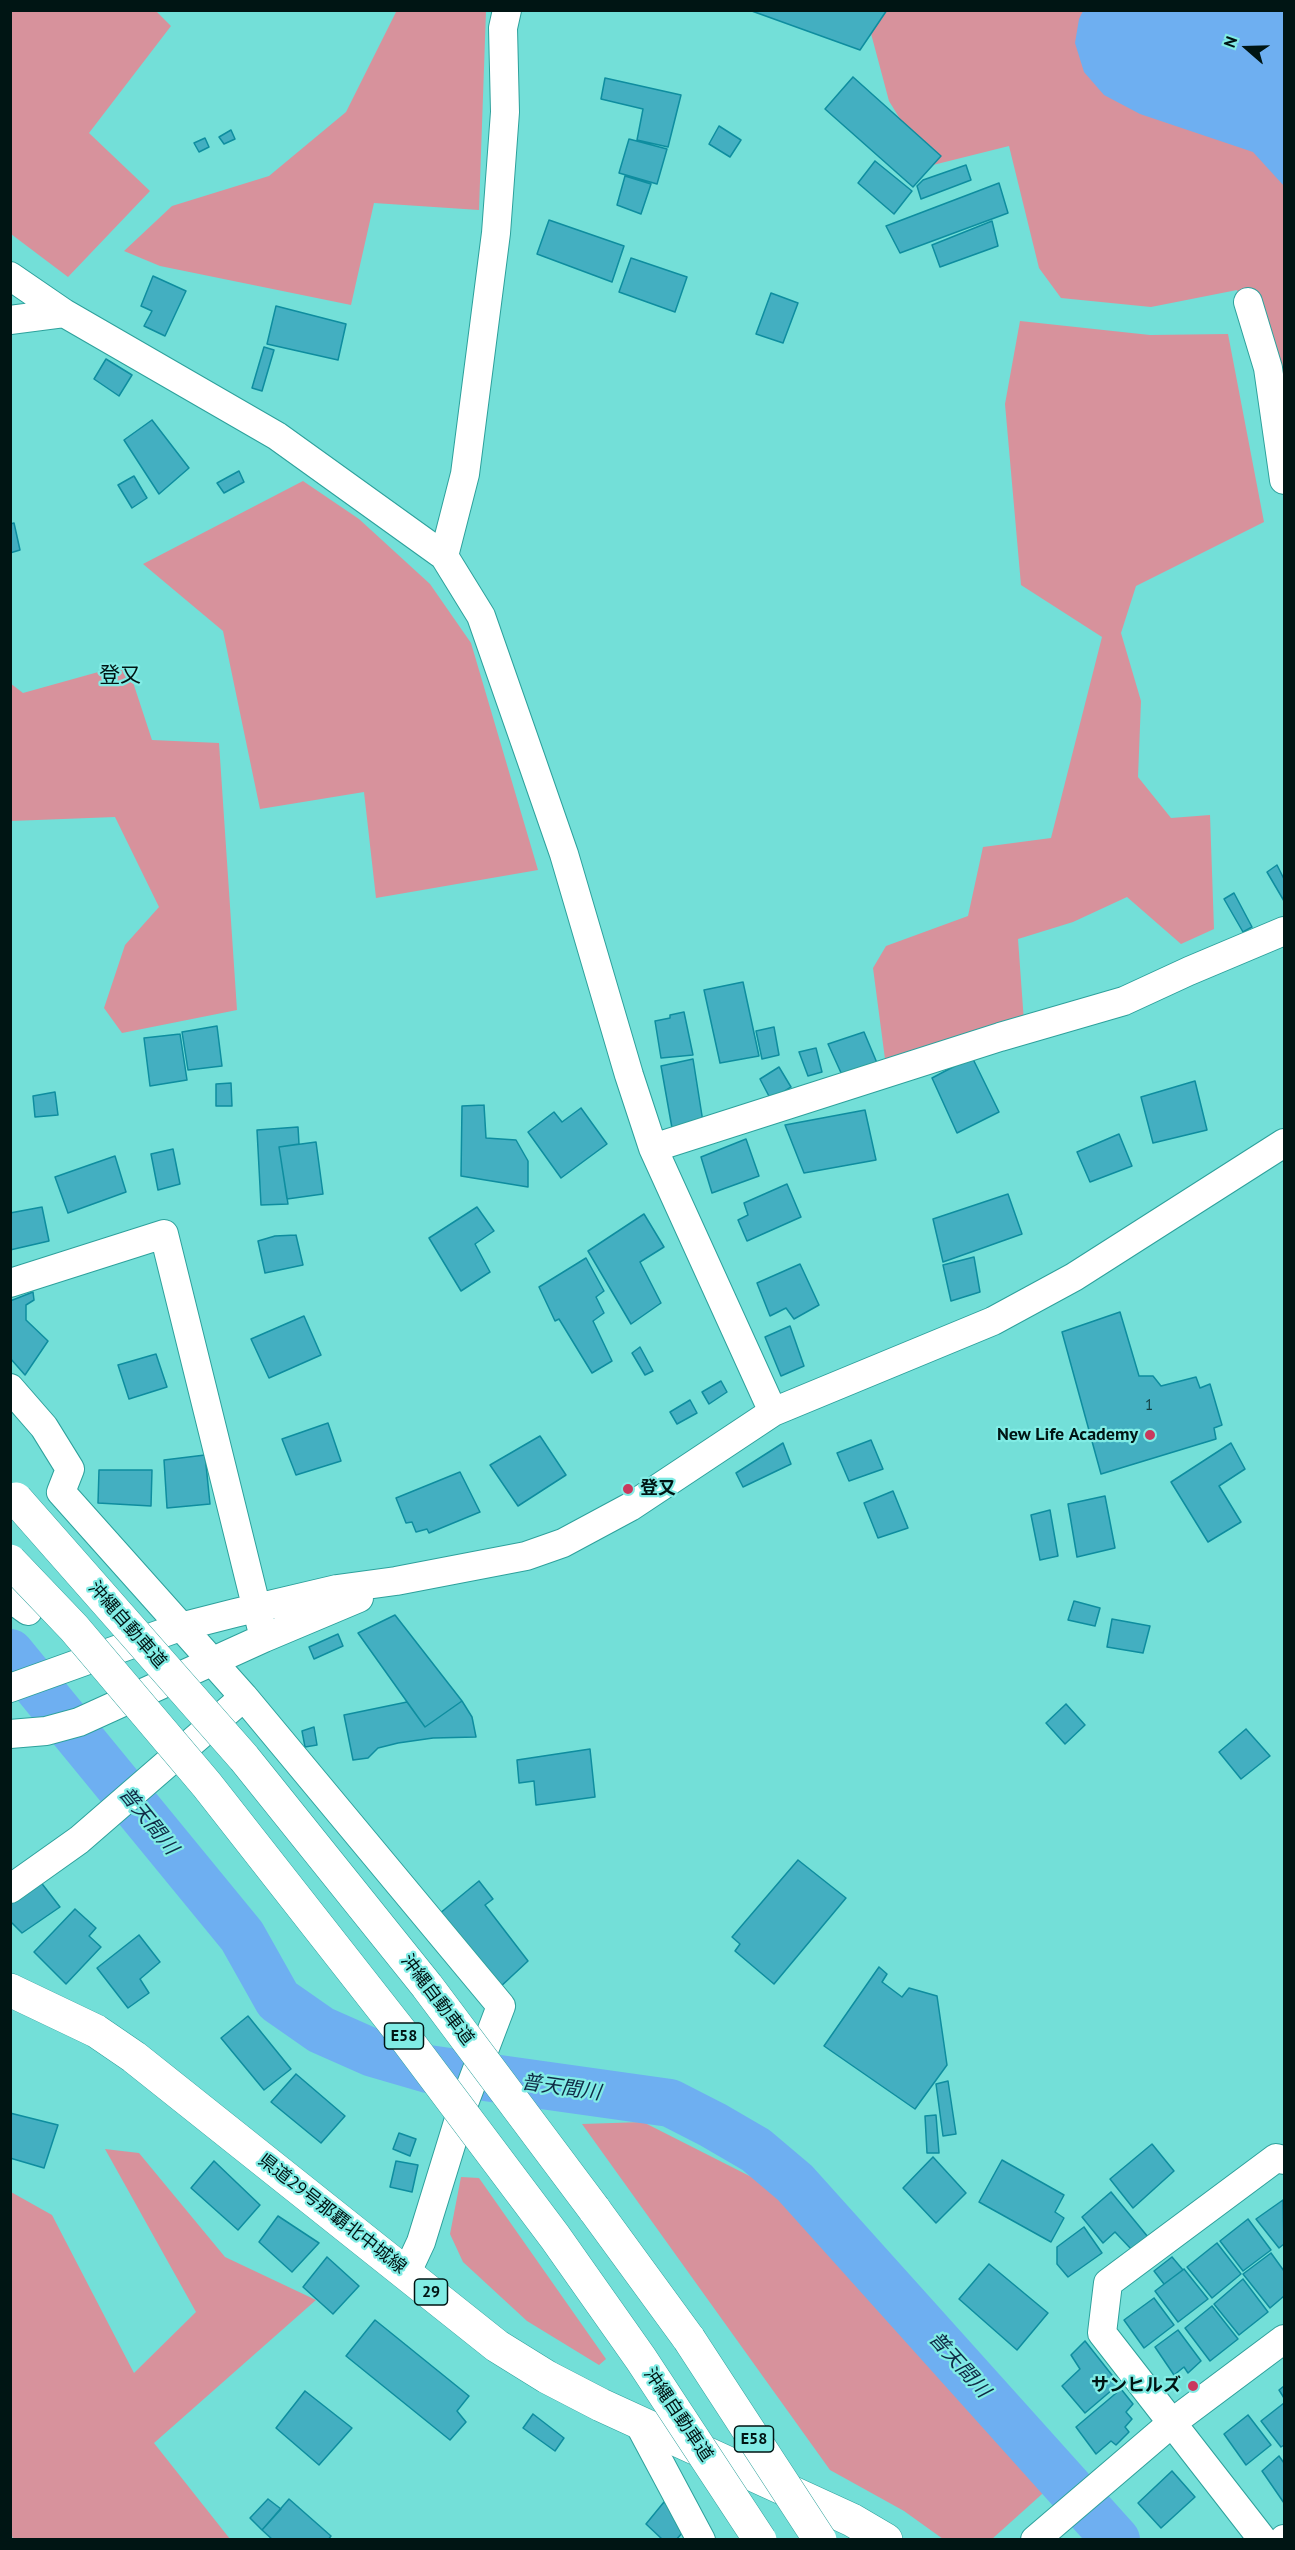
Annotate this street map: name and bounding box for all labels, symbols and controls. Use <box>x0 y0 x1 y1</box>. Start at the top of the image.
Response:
north arrow <box>1217 18 1277 78</box>
text: N <box>1219 33 1241 50</box>
district label: 登又 <box>99 663 141 689</box>
house number: 1 <box>1145 1397 1153 1415</box>
place label: New Life Academy <box>997 1424 1138 1446</box>
marker: New Life Academy <box>1143 1428 1157 1442</box>
place label: 登又 <box>640 1478 676 1500</box>
marker: 登又 <box>621 1482 635 1496</box>
street label: 沖縄自動車道 <box>83 1577 171 1673</box>
water label: 普天間川 <box>114 1782 182 1860</box>
street label: 沖縄自動車道 <box>396 1950 478 2050</box>
road number: E58 <box>384 2023 424 2049</box>
water label: 普天間川 <box>520 2071 602 2105</box>
street label: 県道29号那覇北中城線 <box>254 2150 410 2278</box>
road number: 29 <box>414 2279 448 2305</box>
water label: 普天間川 <box>923 2327 995 2403</box>
street label: 沖縄自動車道 <box>639 2364 717 2466</box>
place label: サンヒルズ <box>1091 2375 1181 2397</box>
marker: サンヒルズ <box>1186 2379 1200 2393</box>
road number: E58 <box>734 2426 774 2452</box>

